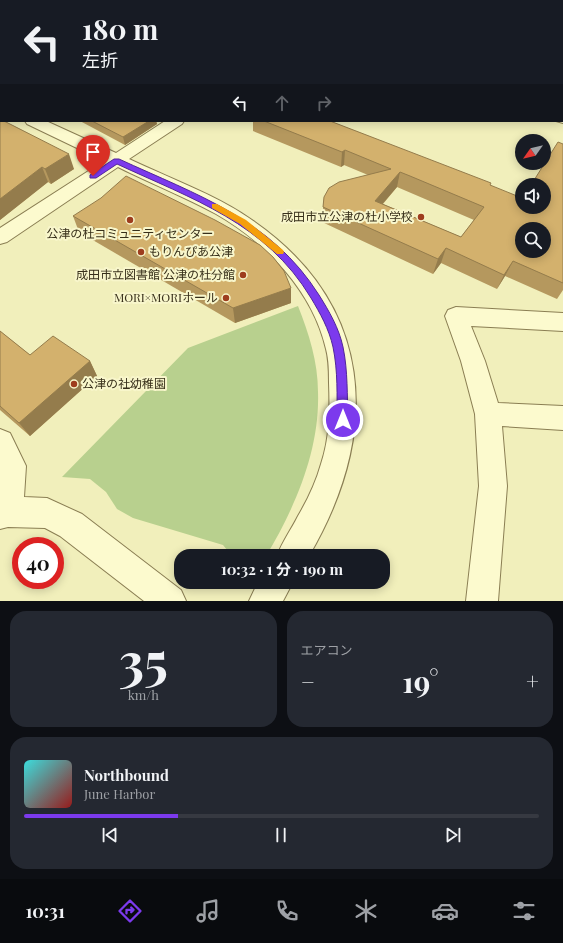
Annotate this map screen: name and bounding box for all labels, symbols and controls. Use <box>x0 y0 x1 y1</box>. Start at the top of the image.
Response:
text: 180 m <box>82 10 158 47</box>
icon: left <box>16 16 68 68</box>
text: 左折 <box>82 48 118 72</box>
icon: left <box>229 92 251 114</box>
icon: ahead <box>271 92 293 114</box>
icon: right <box>313 92 335 114</box>
north arrow <box>515 134 551 170</box>
map controls <box>515 134 551 258</box>
pin <box>76 135 110 176</box>
icon: arrive <box>82 141 104 163</box>
button: sound <box>515 178 551 214</box>
place label: 成田市立公津の杜小学校 <box>281 208 413 224</box>
marker: 成田市立公津の杜小学校 <box>416 212 426 222</box>
marker: 公津の杜コミュニティセンター <box>125 215 135 225</box>
button: search <box>515 222 551 258</box>
place label: 公津の杜コミュニティセンター <box>46 225 214 241</box>
place label: もりんぴあ公津 <box>149 243 233 259</box>
marker: もりんぴあ公津 <box>136 247 146 257</box>
place label: 成田市立図書館 公津の杜分館 <box>76 266 235 282</box>
marker: 成田市立図書館 公津の杜分館 <box>238 270 248 280</box>
place label: MORI×MORIホール <box>114 289 218 305</box>
marker: MORI×MORIホール <box>221 293 231 303</box>
place label: 公津の社幼稚園 <box>82 375 166 391</box>
marker: 公津の社幼稚園 <box>69 379 79 389</box>
position arrow <box>322 399 364 441</box>
speed limit sign: 40 <box>12 537 64 589</box>
text: 10:32 · 1 分 · 190 m <box>221 559 343 579</box>
text: 35 <box>119 625 168 694</box>
text: エアコン <box>301 641 353 658</box>
text: 19° <box>402 661 439 701</box>
text: − <box>301 666 315 696</box>
text: + <box>526 666 539 696</box>
text: km/h <box>128 686 159 703</box>
text: Northbound <box>84 765 169 785</box>
text: June Harbor <box>84 785 155 802</box>
icon: previous <box>99 824 121 846</box>
icon: pause <box>270 824 292 846</box>
icon: next <box>442 824 464 846</box>
icon: directions <box>116 897 144 925</box>
icon: music <box>194 897 222 925</box>
icon: phone <box>273 897 301 925</box>
icon: climate <box>352 897 380 925</box>
icon: car <box>431 897 459 925</box>
icon: filters <box>510 897 538 925</box>
text: 10:31 <box>25 899 65 923</box>

